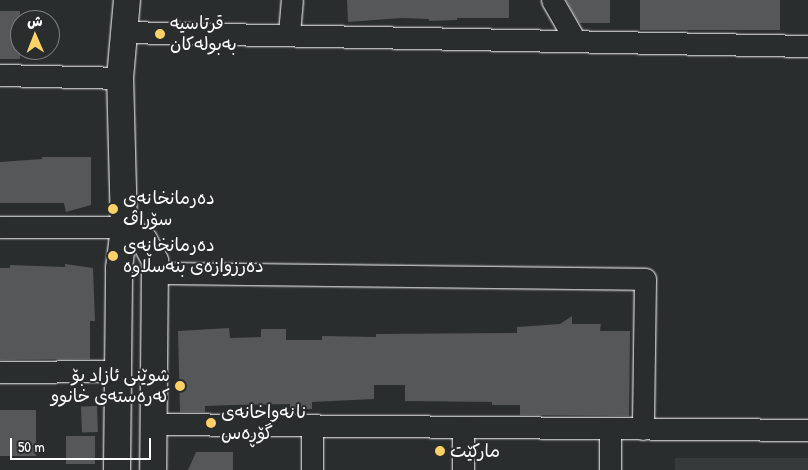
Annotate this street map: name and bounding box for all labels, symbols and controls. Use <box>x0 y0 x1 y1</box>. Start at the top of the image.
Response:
north arrow <box>10 10 60 60</box>
text: ش <box>27 11 43 30</box>
place label: قرتاسیە بەبولەکان <box>170 13 237 56</box>
marker: قرتاسیە بەبولەکان <box>154 28 166 40</box>
place label: دەرمانخانەی سۆراڤ <box>123 188 215 230</box>
marker: دەرمانخانەی سۆراڤ <box>107 203 119 215</box>
place label: دەرمانخانەی دەرزوازەی بنەسڵاوە <box>123 235 264 278</box>
marker: دەرمانخانەی دەرزوازەی بنەسڵاوە <box>107 250 119 262</box>
place label: شوێنی ئازاد بۆ كەرەستەی خانوو <box>51 365 170 408</box>
marker: شوێنی ئازاد بۆ كەرەستەی خانوو <box>174 380 186 392</box>
place label: نانەواخانەی گۆڕەس <box>221 402 306 444</box>
marker: نانەواخانەی گۆڕەس <box>205 417 217 429</box>
scale bar <box>12 428 154 460</box>
text: 50 m <box>18 436 45 457</box>
place label: ماركێت <box>450 440 500 462</box>
marker: ماركێت <box>434 445 446 457</box>

